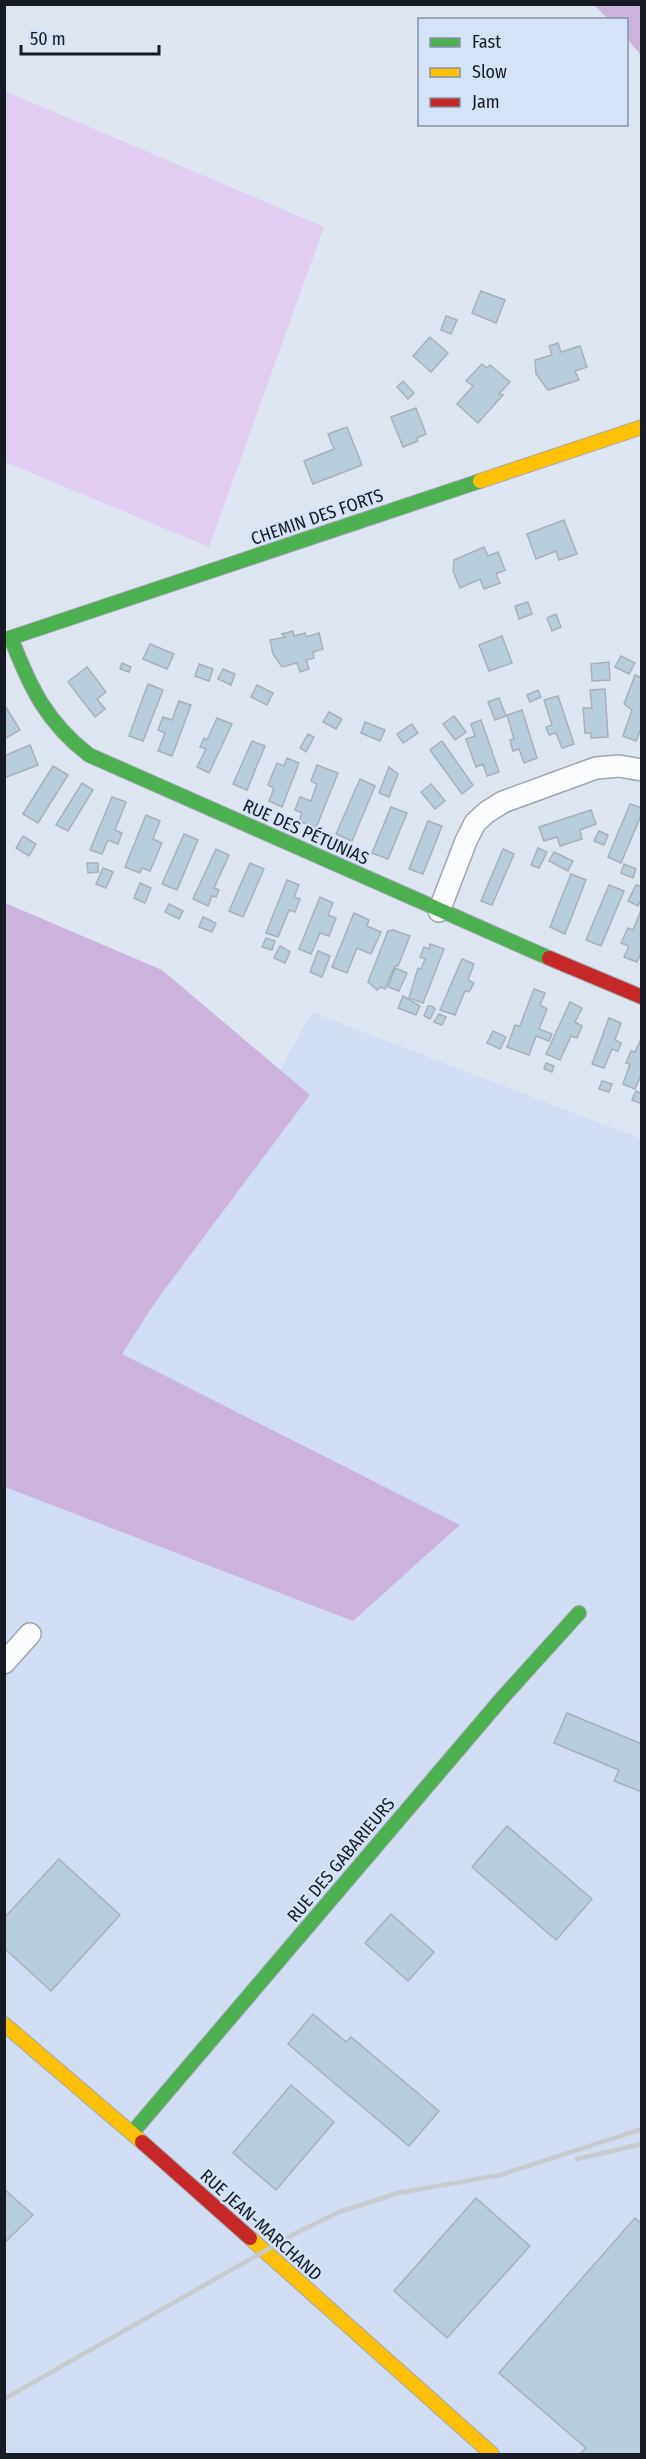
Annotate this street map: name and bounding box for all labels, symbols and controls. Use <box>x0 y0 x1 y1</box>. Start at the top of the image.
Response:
scale bar <box>21 18 159 56</box>
legend <box>418 18 628 126</box>
text: 50 m <box>30 28 66 50</box>
text: Fast <box>472 31 501 53</box>
text: Slow <box>472 61 507 83</box>
text: Jam <box>472 91 500 113</box>
street label: CHEMIN DES FORTS <box>248 484 386 550</box>
street label: RUE DES PÉTUNIAS <box>240 793 373 870</box>
street label: RUE DES GABARIEURS <box>282 1793 400 1927</box>
street label: RUE JEAN-MARCHAND <box>196 2165 326 2285</box>

